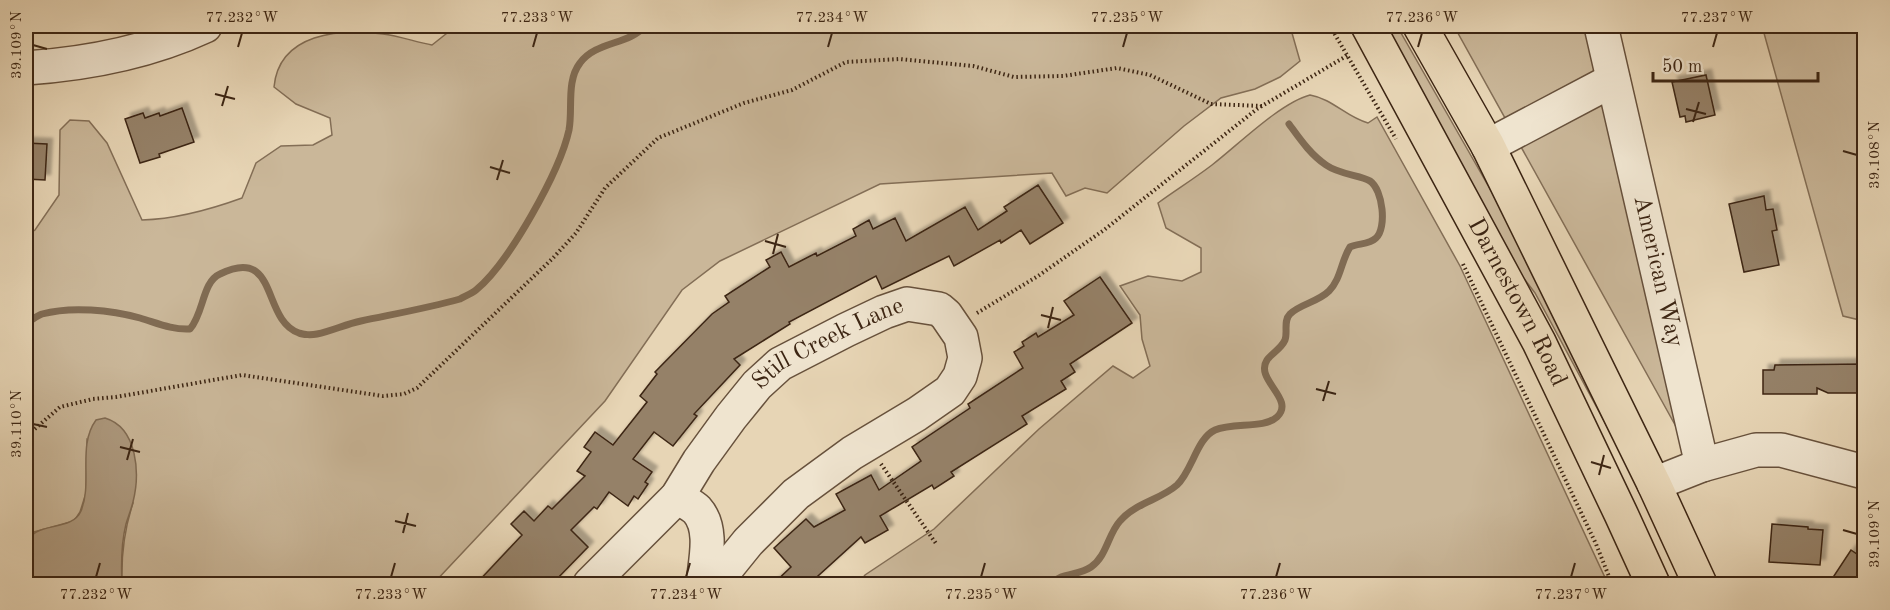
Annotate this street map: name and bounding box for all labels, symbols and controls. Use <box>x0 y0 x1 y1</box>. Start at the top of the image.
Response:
text: 39.109°N <box>10 11 25 79</box>
text: 77.232°W <box>206 11 278 26</box>
text: 77.233°W <box>501 11 573 26</box>
text: 77.234°W <box>796 11 868 26</box>
text: 77.235°W <box>1091 11 1163 26</box>
text: 77.236°W <box>1386 11 1458 26</box>
text: 77.237°W <box>1681 11 1753 26</box>
scale bar <box>1653 45 1818 83</box>
text: 50 m <box>1662 58 1702 76</box>
text: 39.108°N <box>1868 121 1883 189</box>
street label: American Way <box>1628 193 1687 350</box>
street label: Darnestown Road <box>1462 214 1570 391</box>
street label: Still Creek Lane <box>748 294 907 395</box>
text: 39.110°N <box>10 390 25 458</box>
text: 39.109°N <box>1868 500 1883 568</box>
text: 77.232°W <box>60 588 132 603</box>
text: 77.233°W <box>355 588 427 603</box>
text: 77.234°W <box>650 588 722 603</box>
text: 77.235°W <box>945 588 1017 603</box>
text: 77.236°W <box>1240 588 1312 603</box>
text: 77.237°W <box>1535 588 1607 603</box>

